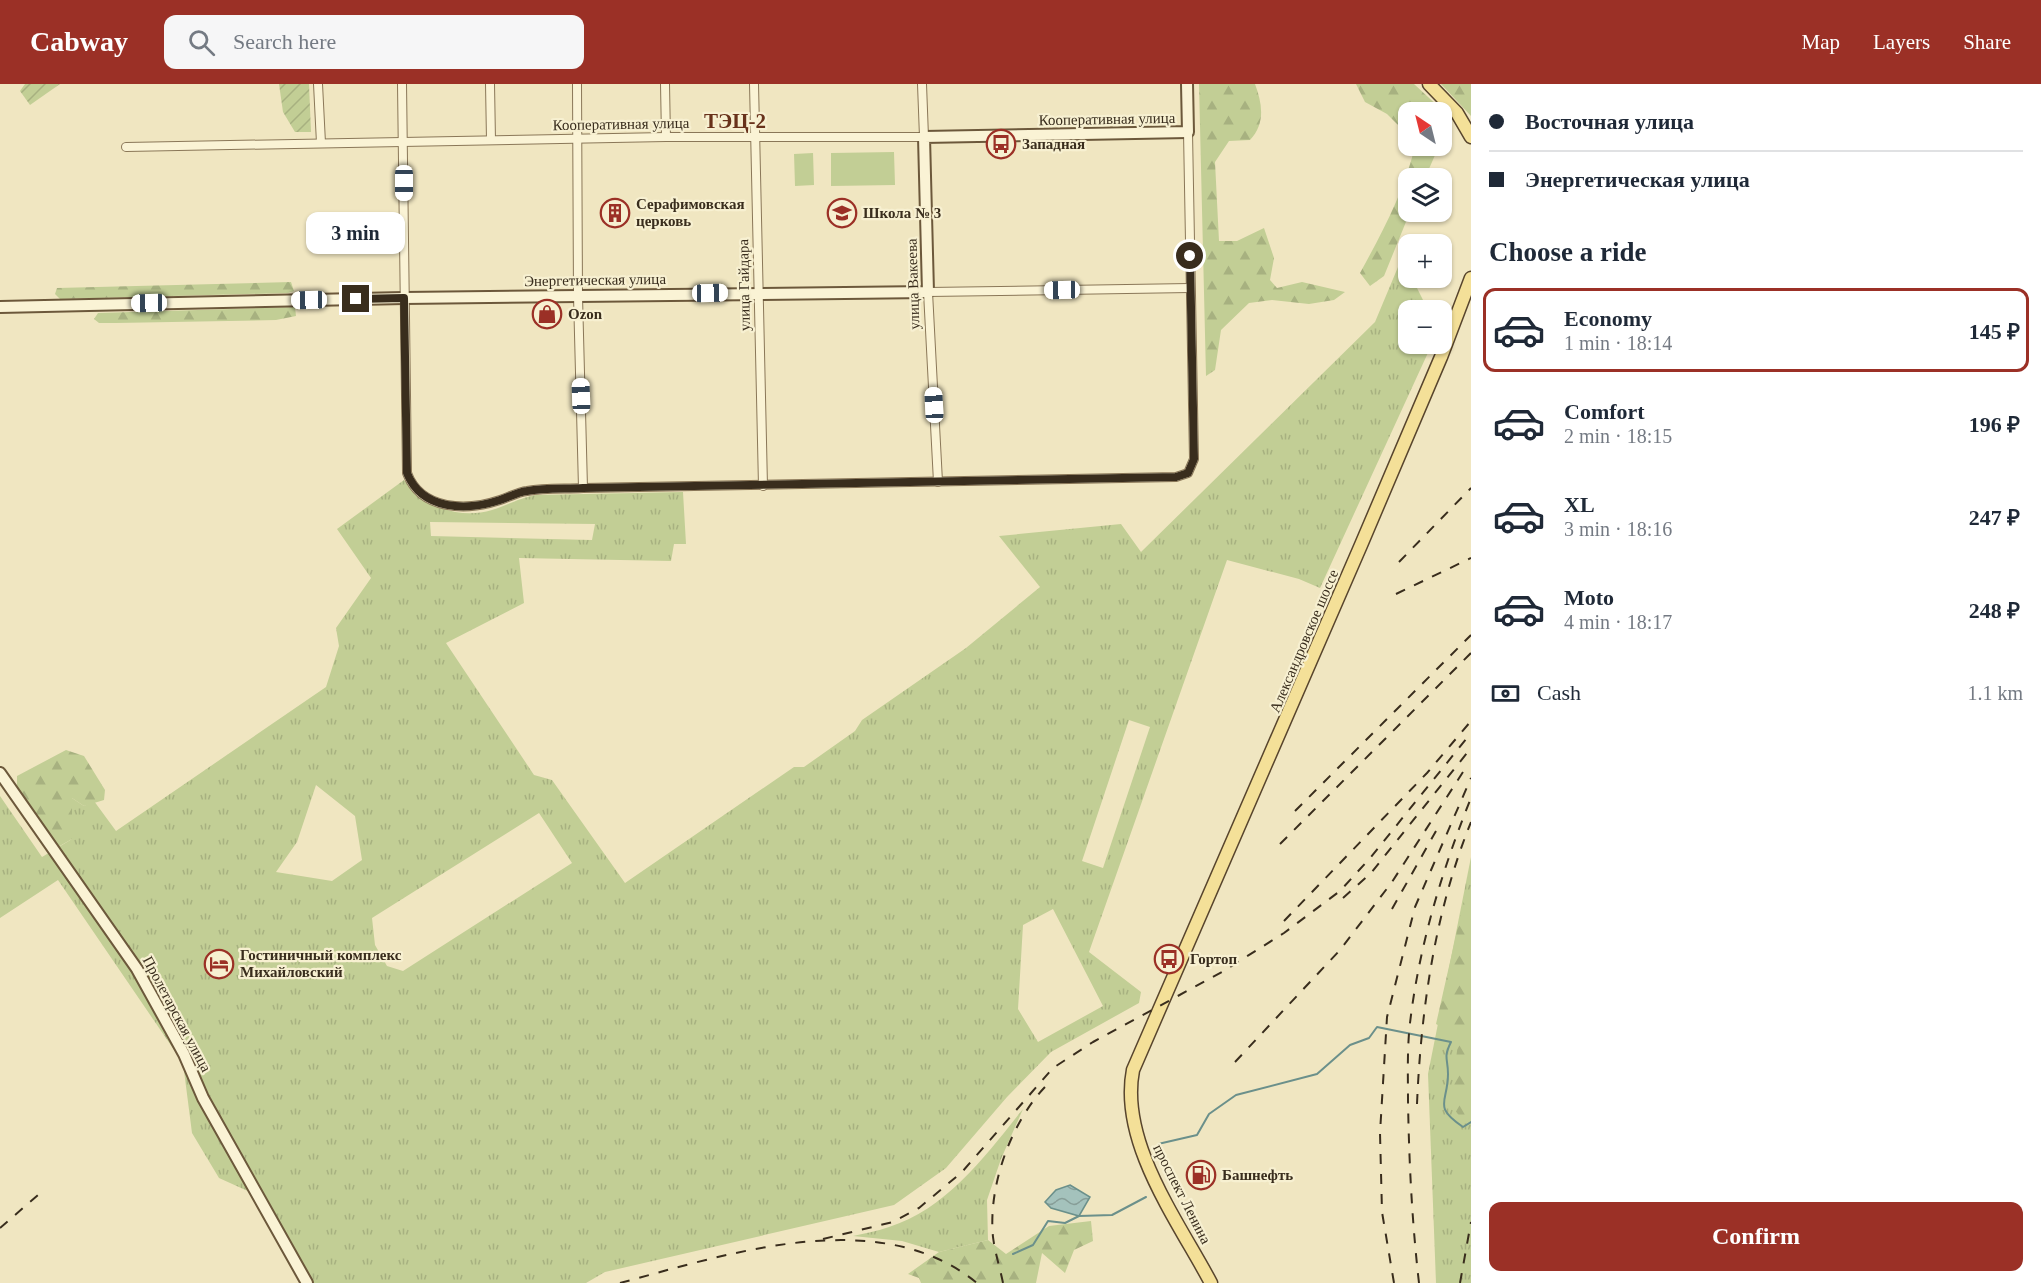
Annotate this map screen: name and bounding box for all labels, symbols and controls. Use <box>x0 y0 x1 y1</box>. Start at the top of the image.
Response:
search box <box>164 15 584 69</box>
text: Cabway <box>30 26 128 57</box>
icon: search <box>185 26 218 59</box>
text: Search here <box>233 29 336 54</box>
text: Map <box>1802 30 1840 54</box>
text: Layers <box>1873 30 1930 54</box>
text: Share <box>1963 30 2011 54</box>
north arrow <box>1398 102 1452 156</box>
map controls <box>1398 102 1452 354</box>
district label: ТЭЦ-2 <box>704 109 766 133</box>
text: Восточная улица <box>1525 109 1694 134</box>
street label: Кооперативная улица <box>1038 110 1176 128</box>
street label: Кооперативная улица <box>552 115 690 133</box>
bus stop icon: Западная <box>985 128 1017 160</box>
place label: Западная <box>1022 136 1085 152</box>
car <box>395 165 413 201</box>
text: Энергетическая улица <box>1525 167 1750 192</box>
button: layers <box>1398 168 1452 222</box>
place label: Серафимовская церковь <box>636 196 745 229</box>
building icon: Серафимовская церковь <box>599 197 631 229</box>
school or university icon: Школа № 3 <box>826 197 858 229</box>
place label: Школа № 3 <box>863 205 941 221</box>
callout: 3 min <box>306 212 406 254</box>
text: 3 min <box>331 222 380 244</box>
button: + <box>1398 234 1452 288</box>
text: Choose a ride <box>1489 237 1647 267</box>
street label: улица Гайдара <box>735 238 753 331</box>
street label: улица Вакеева <box>903 238 923 330</box>
route start <box>1176 242 1203 269</box>
street label: Энергетическая улица <box>524 271 666 289</box>
car <box>1044 281 1080 299</box>
car <box>692 284 728 302</box>
route end <box>342 285 369 312</box>
car <box>291 291 327 309</box>
car <box>131 294 167 312</box>
shop icon: Ozon <box>531 298 563 330</box>
button: − <box>1398 300 1452 354</box>
icon: car <box>1492 303 1546 357</box>
place label: Ozon <box>568 306 603 322</box>
text: Economy <box>1564 306 1652 331</box>
text: 145 ₽ <box>1969 319 2020 344</box>
text: 1 min · 18:14 <box>1564 332 1672 354</box>
car <box>571 378 591 414</box>
car <box>924 387 944 423</box>
icon: car <box>1492 396 1546 450</box>
text: Comfort <box>1564 399 1645 424</box>
text: 196 ₽ <box>1969 412 2020 437</box>
text: 2 min · 18:15 <box>1564 425 1672 447</box>
icon: car <box>1492 489 1546 543</box>
text: XL <box>1564 492 1595 517</box>
text: 247 ₽ <box>1969 505 2020 530</box>
text: 3 min · 18:16 <box>1564 518 1672 540</box>
street label: Александровское шоссе <box>1267 567 1342 715</box>
icon: car <box>1492 582 1546 636</box>
text: Moto <box>1564 585 1614 610</box>
text: 248 ₽ <box>1969 598 2020 623</box>
text: 4 min · 18:17 <box>1564 611 1672 633</box>
icon: cash <box>1489 677 1522 710</box>
text: Cash <box>1537 680 1581 705</box>
text: 1.1 km <box>1967 682 2023 704</box>
bus stop icon: Гортоп <box>1153 943 1185 975</box>
place label: Гостиничный комплекс Михайловский <box>240 947 402 980</box>
hotel icon: Гостиничный комплекс Михайловский <box>203 948 235 980</box>
place label: Гортоп <box>1190 951 1238 967</box>
street label: Пролетарская улица <box>140 953 214 1075</box>
street label: проспект Ленина <box>1150 1142 1214 1247</box>
fuel station icon: Башнефть <box>1185 1159 1217 1191</box>
place label: Башнефть <box>1222 1167 1293 1183</box>
button: Confirm <box>1489 1202 2023 1271</box>

